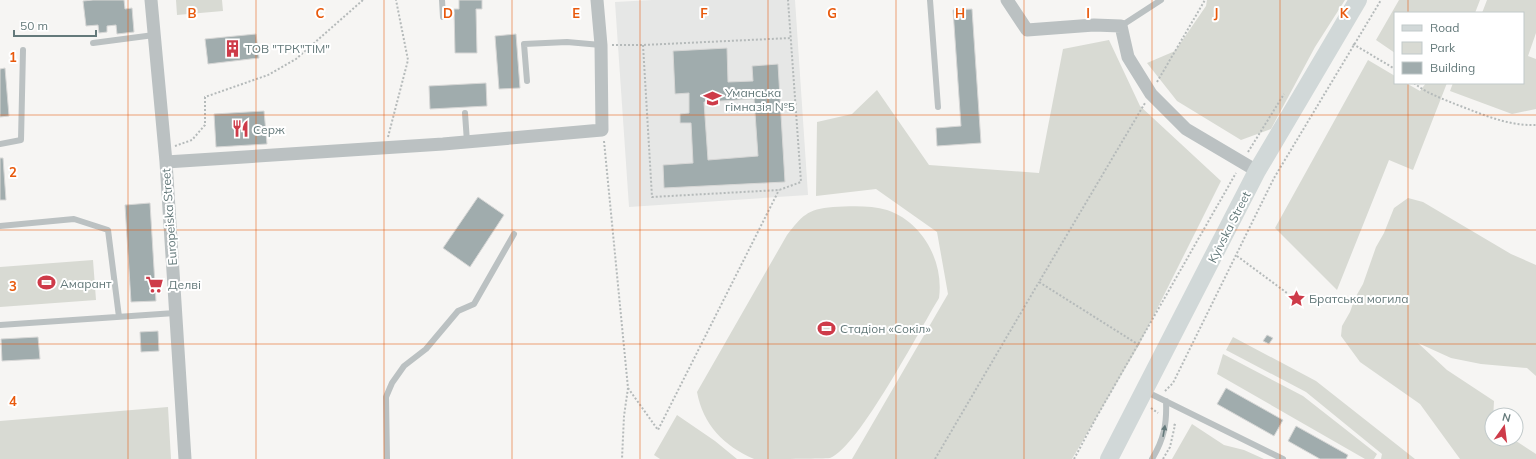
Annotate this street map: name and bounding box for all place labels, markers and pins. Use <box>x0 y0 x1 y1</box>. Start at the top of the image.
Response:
building icon: ТОВ "ТРК"ТІМ" <box>222 38 242 58</box>
place label: ТОВ "ТРК"ТІМ" <box>245 41 330 56</box>
place label: Уманська гімназія №5 <box>724 85 795 114</box>
school or university icon: Уманська гімназія №5 <box>702 89 722 109</box>
restaurant icon: Серж <box>230 119 250 139</box>
place label: Серж <box>253 122 285 137</box>
sports icon: Амарант <box>37 273 57 293</box>
supermarket icon: Делві <box>145 274 165 294</box>
place label: Амарант <box>60 276 112 291</box>
place label: Делві <box>168 277 201 292</box>
place icon: Братська могила <box>1286 288 1306 308</box>
place label: Братська могила <box>1309 291 1409 306</box>
sports icon: Стадіон «Сокіл» <box>817 318 837 338</box>
place label: Стадіон «Сокіл» <box>840 321 931 336</box>

